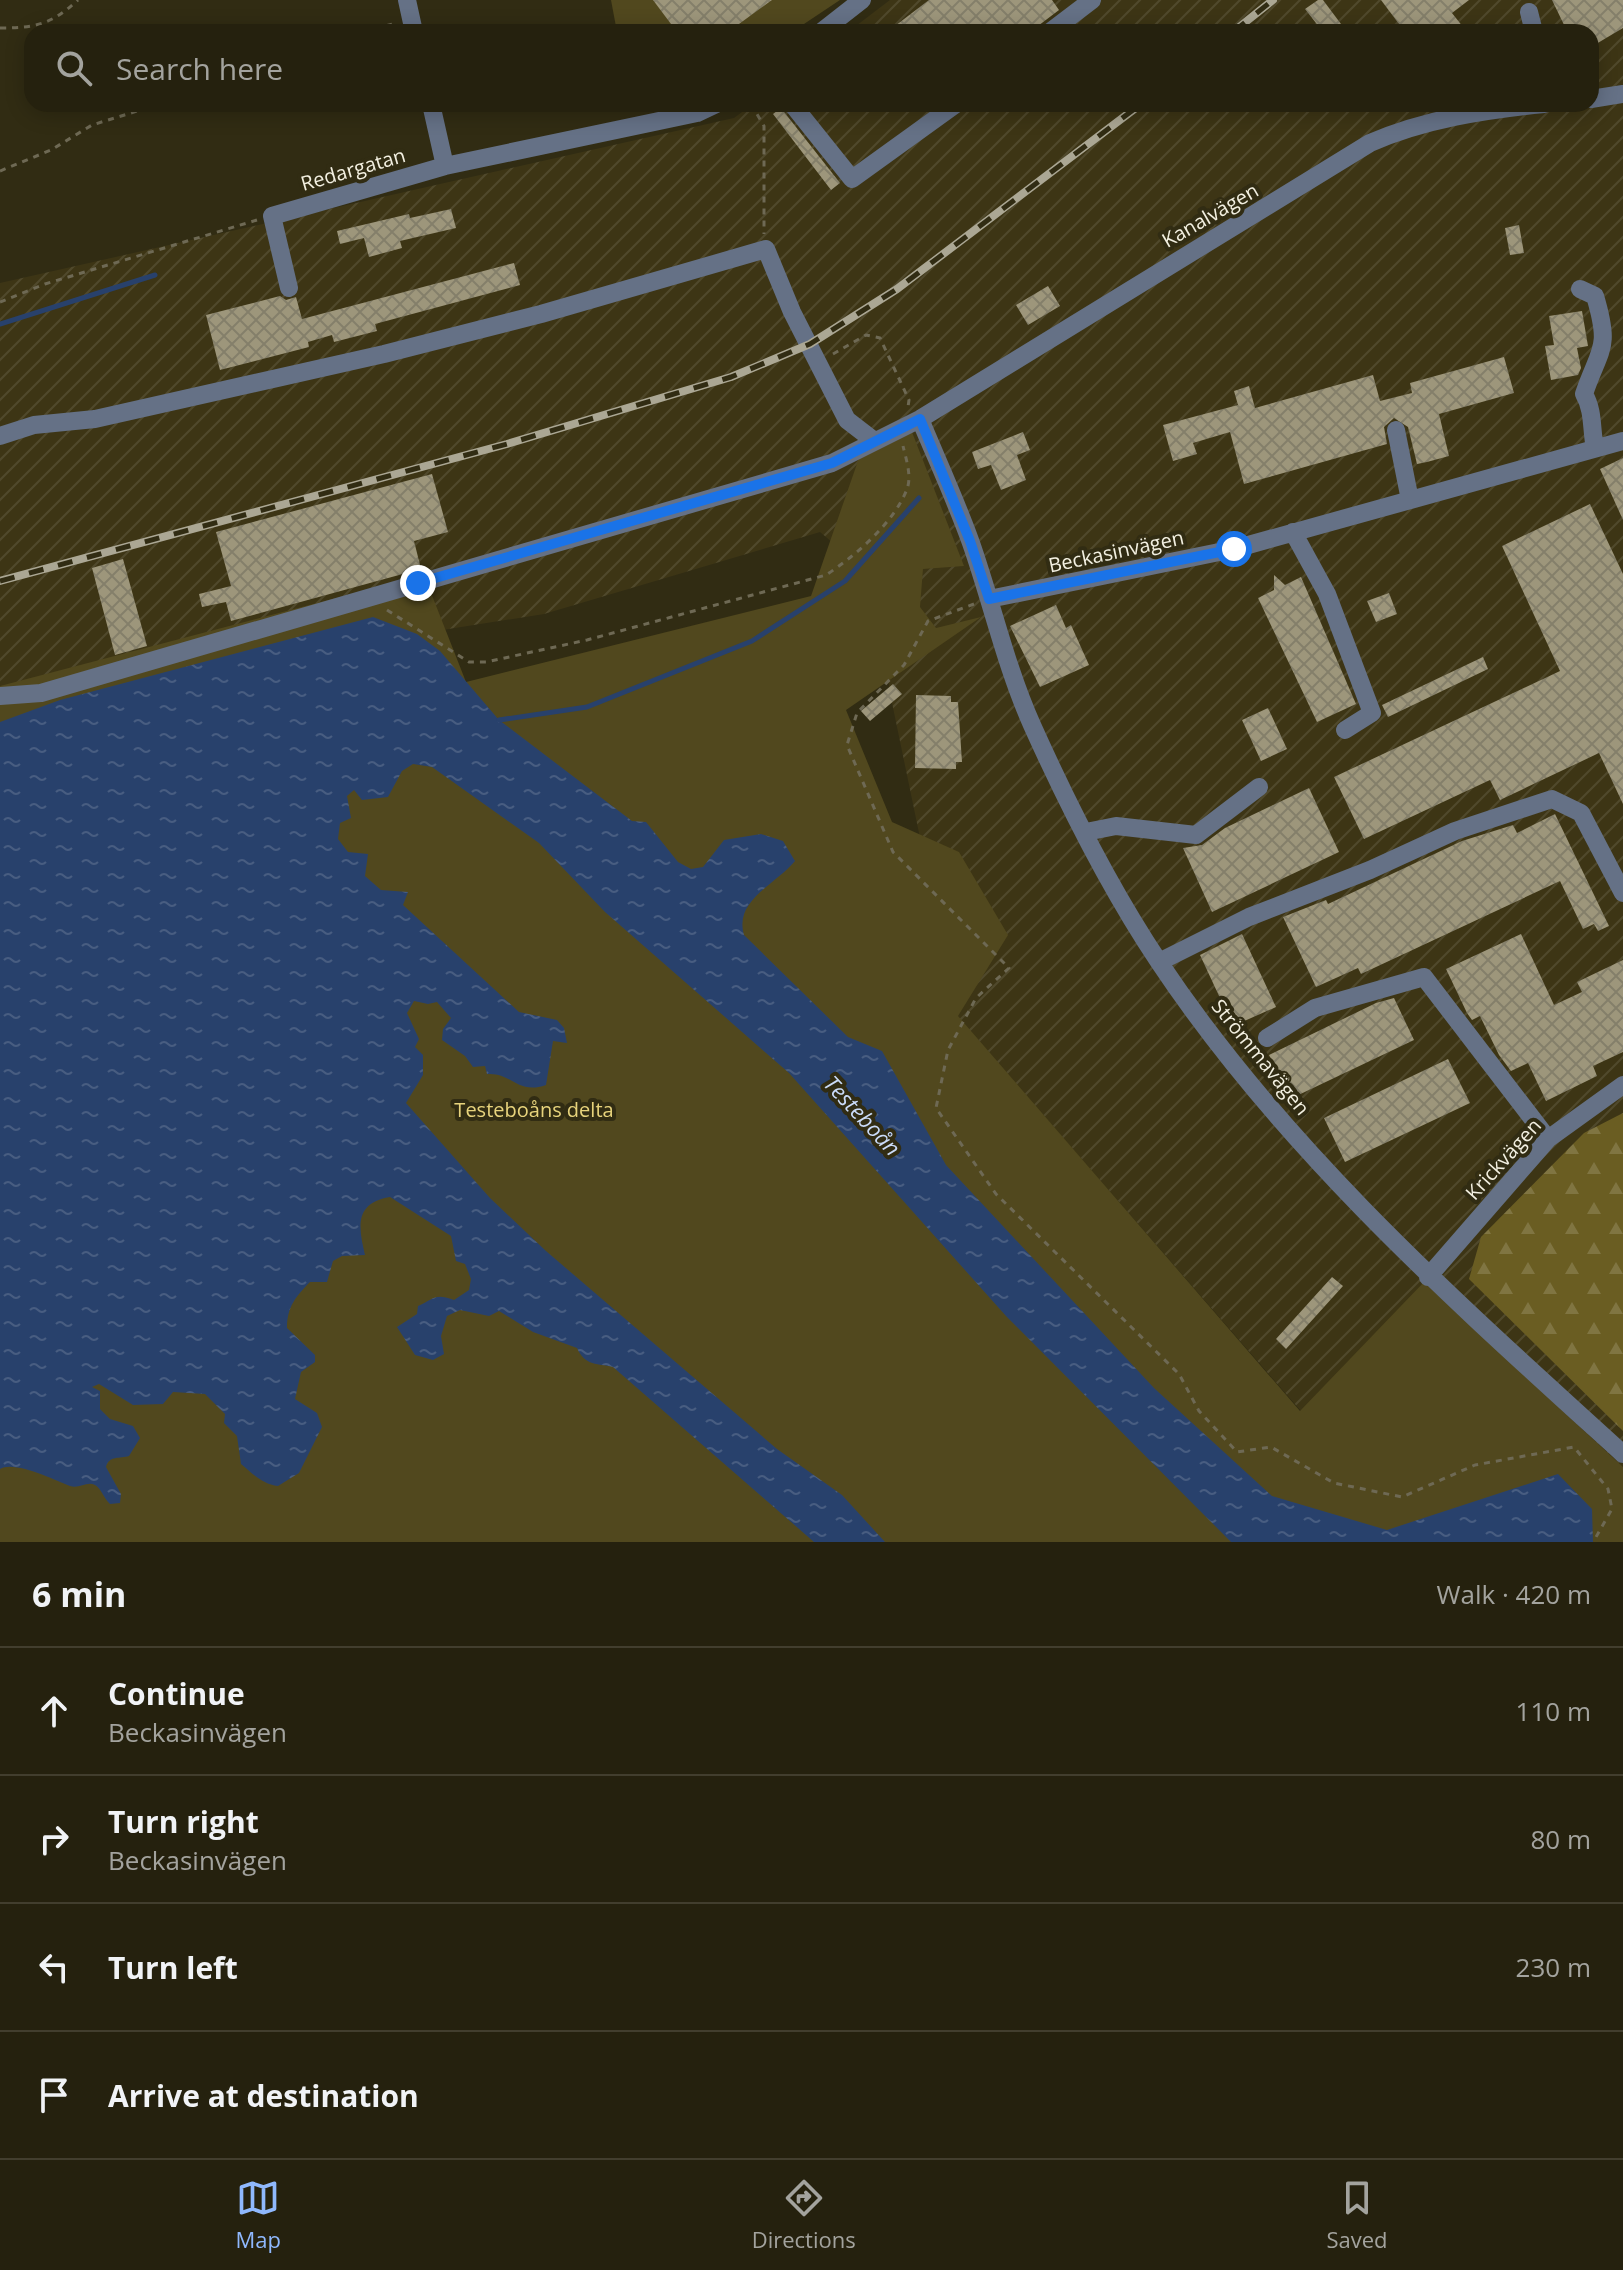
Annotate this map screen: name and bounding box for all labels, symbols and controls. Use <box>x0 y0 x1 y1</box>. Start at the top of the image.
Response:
search box <box>24 24 1599 112</box>
icon: search <box>52 46 96 90</box>
text: Search here <box>116 48 283 89</box>
street label: Redargatan <box>298 141 408 197</box>
street label: Kanalvägen <box>1157 176 1263 254</box>
street label: Beckasinvägen <box>1046 523 1186 579</box>
route start <box>1216 531 1252 567</box>
route end <box>400 565 436 601</box>
street label: Strömmavägen <box>1206 993 1316 1121</box>
water label: Testeboån <box>818 1068 908 1162</box>
park label: Testeboåns delta <box>454 1096 614 1123</box>
street label: Krickvägen <box>1459 1112 1547 1206</box>
text: 6 min <box>32 1571 126 1617</box>
text: Walk · 420 m <box>1437 1576 1591 1612</box>
text: Continue <box>108 1673 245 1714</box>
icon: ahead <box>32 1689 76 1733</box>
text: 110 m <box>1516 1693 1591 1729</box>
text: Beckasinvägen <box>108 1714 287 1750</box>
text: Turn right <box>108 1801 259 1842</box>
icon: right <box>32 1817 76 1861</box>
text: 80 m <box>1530 1821 1591 1857</box>
text: Beckasinvägen <box>108 1842 287 1878</box>
icon: left <box>32 1945 76 1989</box>
text: Turn left <box>108 1947 238 1988</box>
text: 230 m <box>1516 1949 1591 1985</box>
icon: arrive <box>32 2073 76 2117</box>
text: Arrive at destination <box>108 2075 419 2116</box>
tab: Map <box>235 2176 281 2254</box>
tab: Directions <box>752 2176 856 2254</box>
tab: Saved <box>1326 2176 1388 2254</box>

